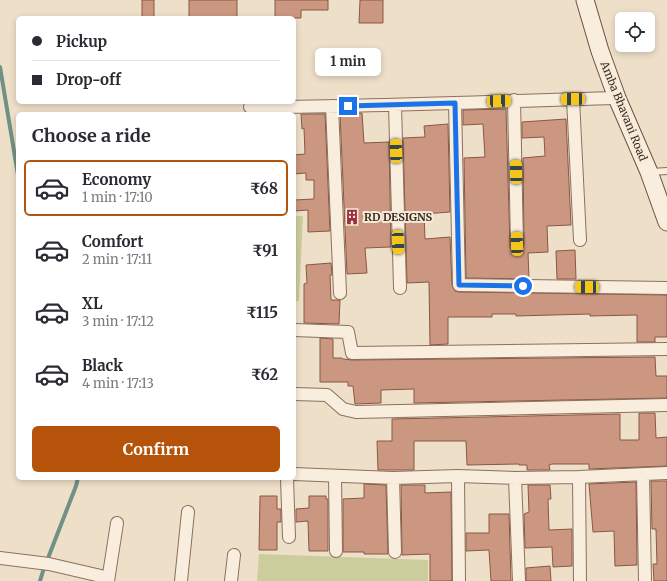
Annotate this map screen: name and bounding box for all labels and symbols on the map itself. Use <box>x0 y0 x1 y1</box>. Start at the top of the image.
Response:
callout: 1 min <box>315 48 381 76</box>
street label: Amba Bhavani Road <box>597 58 651 163</box>
car <box>561 93 585 105</box>
car <box>487 95 511 107</box>
route end <box>339 97 357 115</box>
car <box>390 139 402 163</box>
car <box>510 160 522 184</box>
building icon: RD DESIGNS <box>343 208 361 226</box>
place label: RD DESIGNS <box>364 210 433 224</box>
car <box>392 230 404 254</box>
car <box>511 232 523 256</box>
route start <box>514 277 532 295</box>
car <box>575 281 599 293</box>

